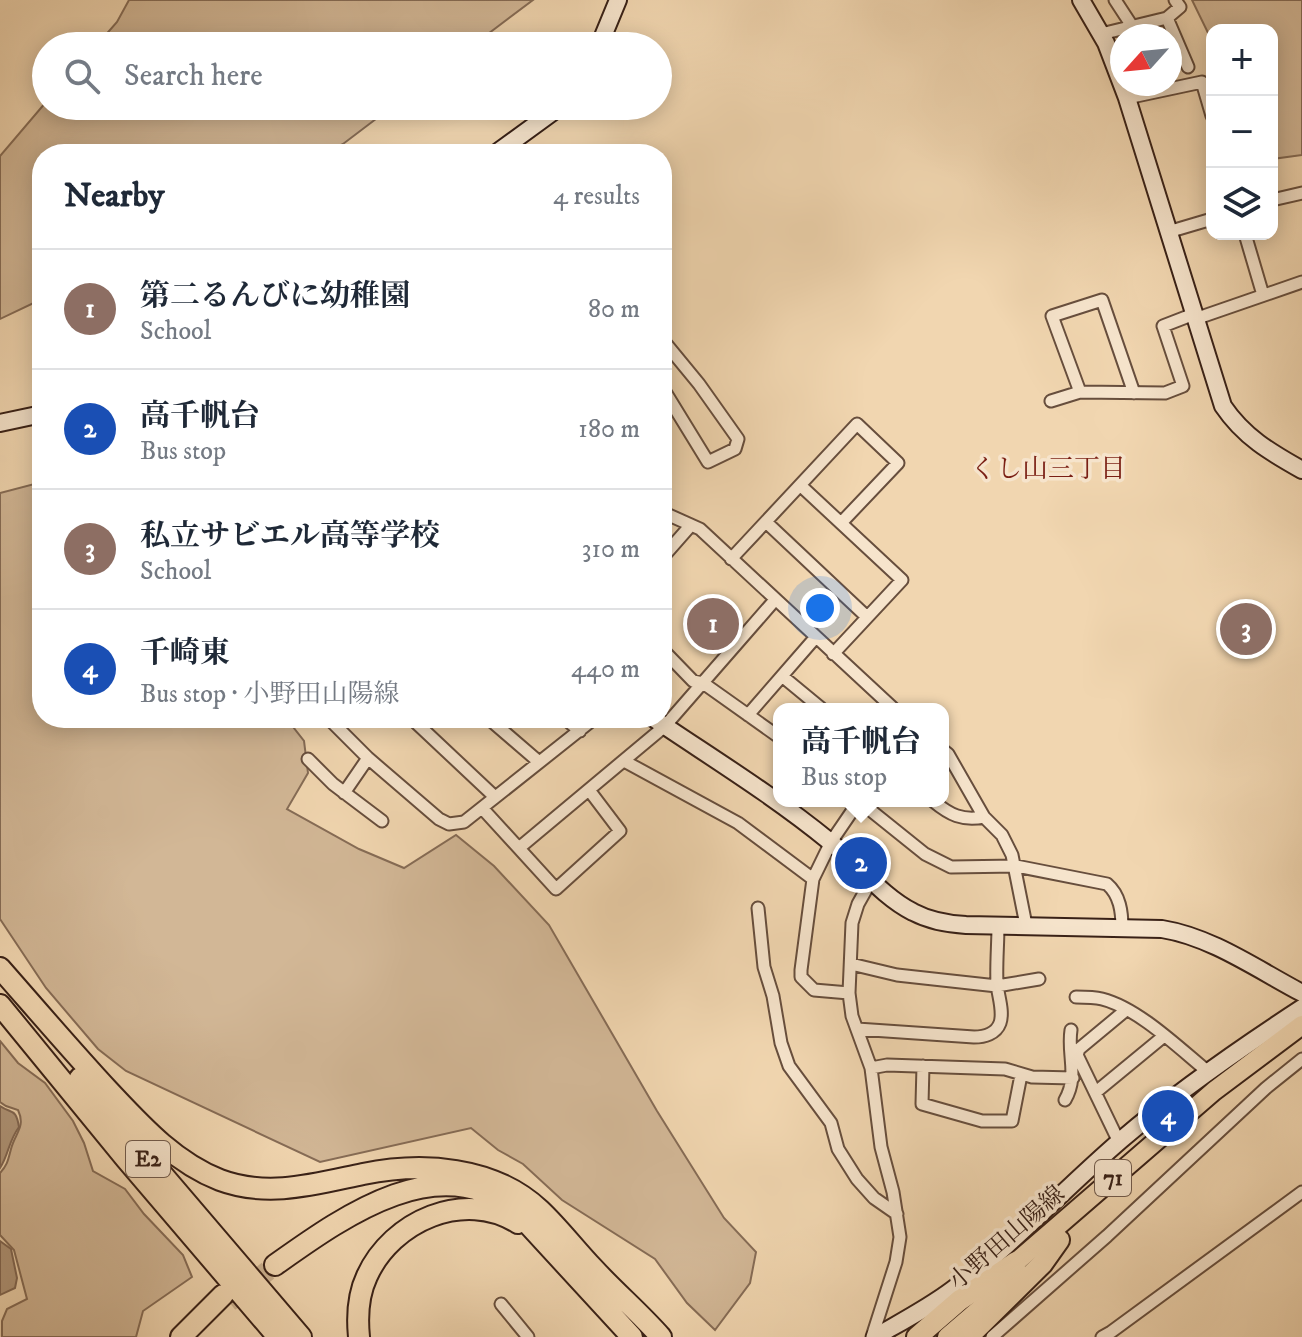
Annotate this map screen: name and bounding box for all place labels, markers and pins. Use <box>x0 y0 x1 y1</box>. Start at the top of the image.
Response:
pin: 1 <box>687 594 739 654</box>
pin: 3 <box>1220 599 1272 659</box>
pin: 2 <box>835 833 887 893</box>
pin: 4 <box>1142 1086 1194 1146</box>

